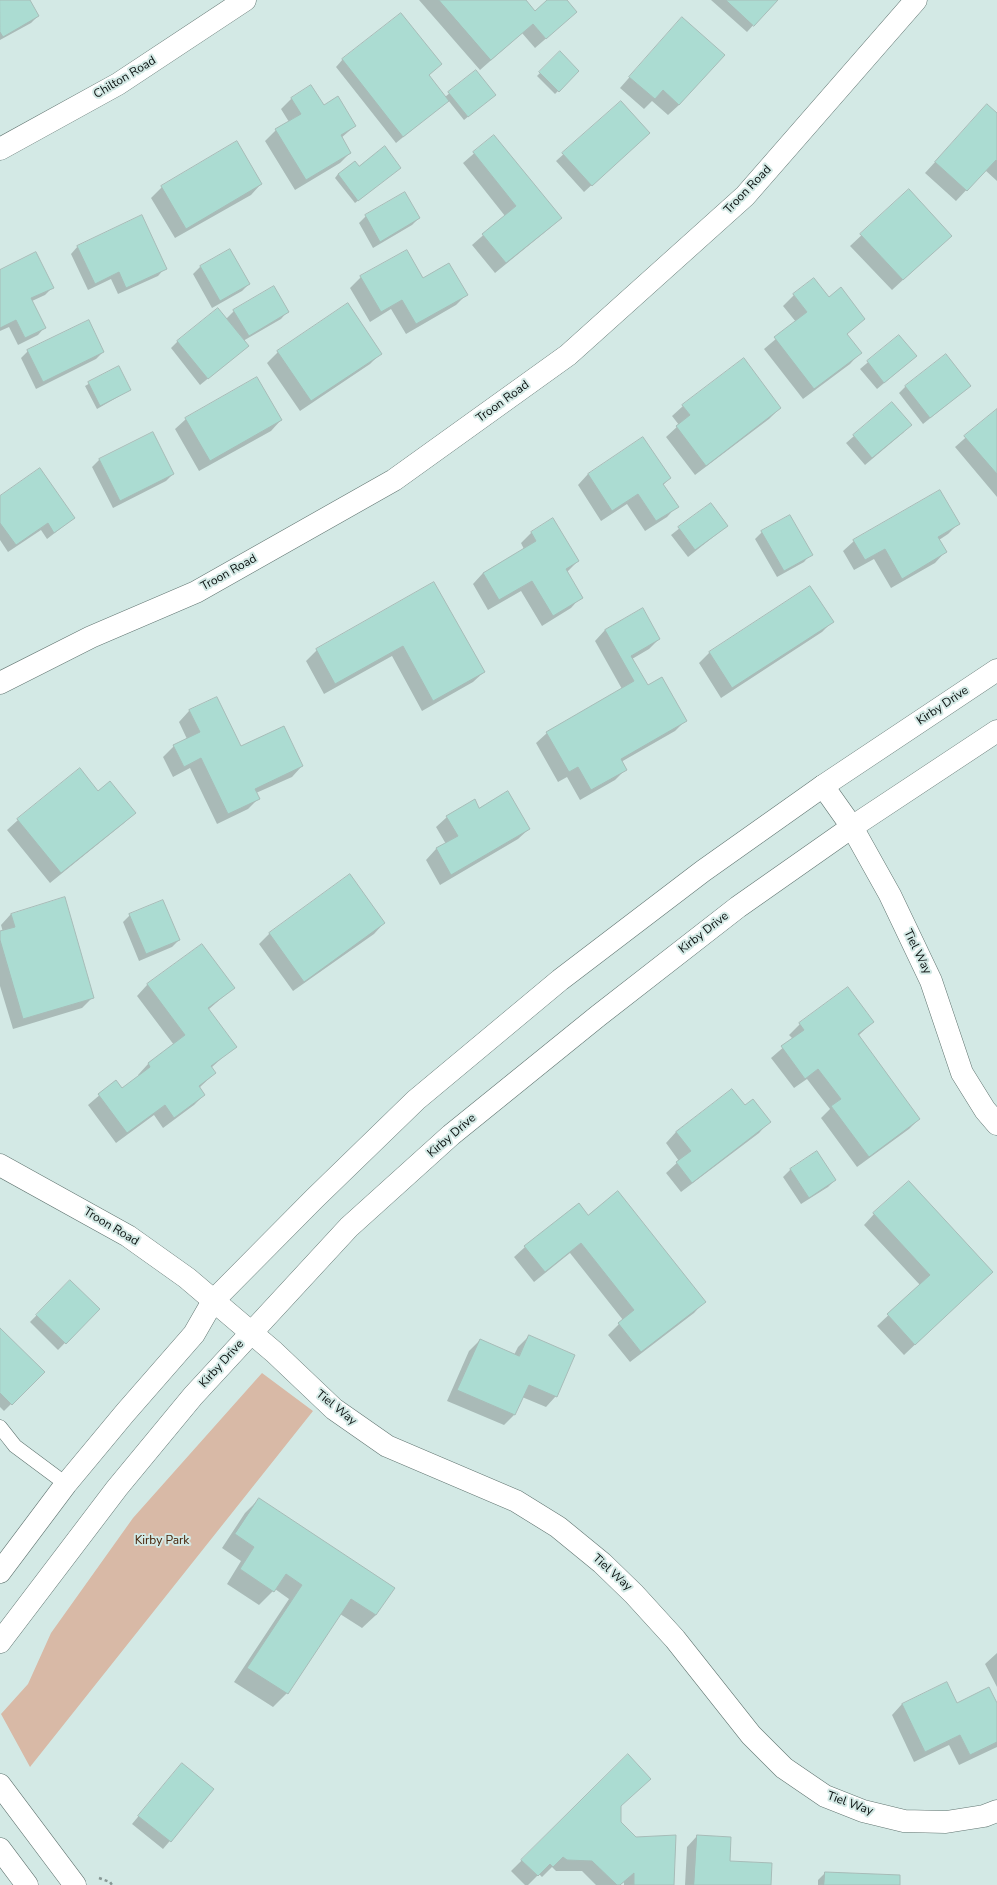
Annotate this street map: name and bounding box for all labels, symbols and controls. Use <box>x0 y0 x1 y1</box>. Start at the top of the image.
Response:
street label: Chilton Road <box>91 54 159 102</box>
street label: Troon Road <box>721 163 775 217</box>
street label: Troon Road <box>474 378 532 426</box>
street label: Troon Road <box>199 552 259 594</box>
street label: Kirby Drive <box>914 683 972 729</box>
street label: Kirby Drive <box>676 909 732 957</box>
street label: Tiel Way <box>900 927 934 977</box>
street label: Kirby Drive <box>425 1111 479 1161</box>
street label: Troon Road <box>81 1205 141 1249</box>
street label: Kirby Drive <box>197 1337 247 1391</box>
street label: Tiel Way <box>313 1387 359 1429</box>
park label: Kirby Park <box>135 1534 189 1548</box>
street label: Tiel Way <box>589 1552 635 1594</box>
street label: Tiel Way <box>825 1789 875 1819</box>

